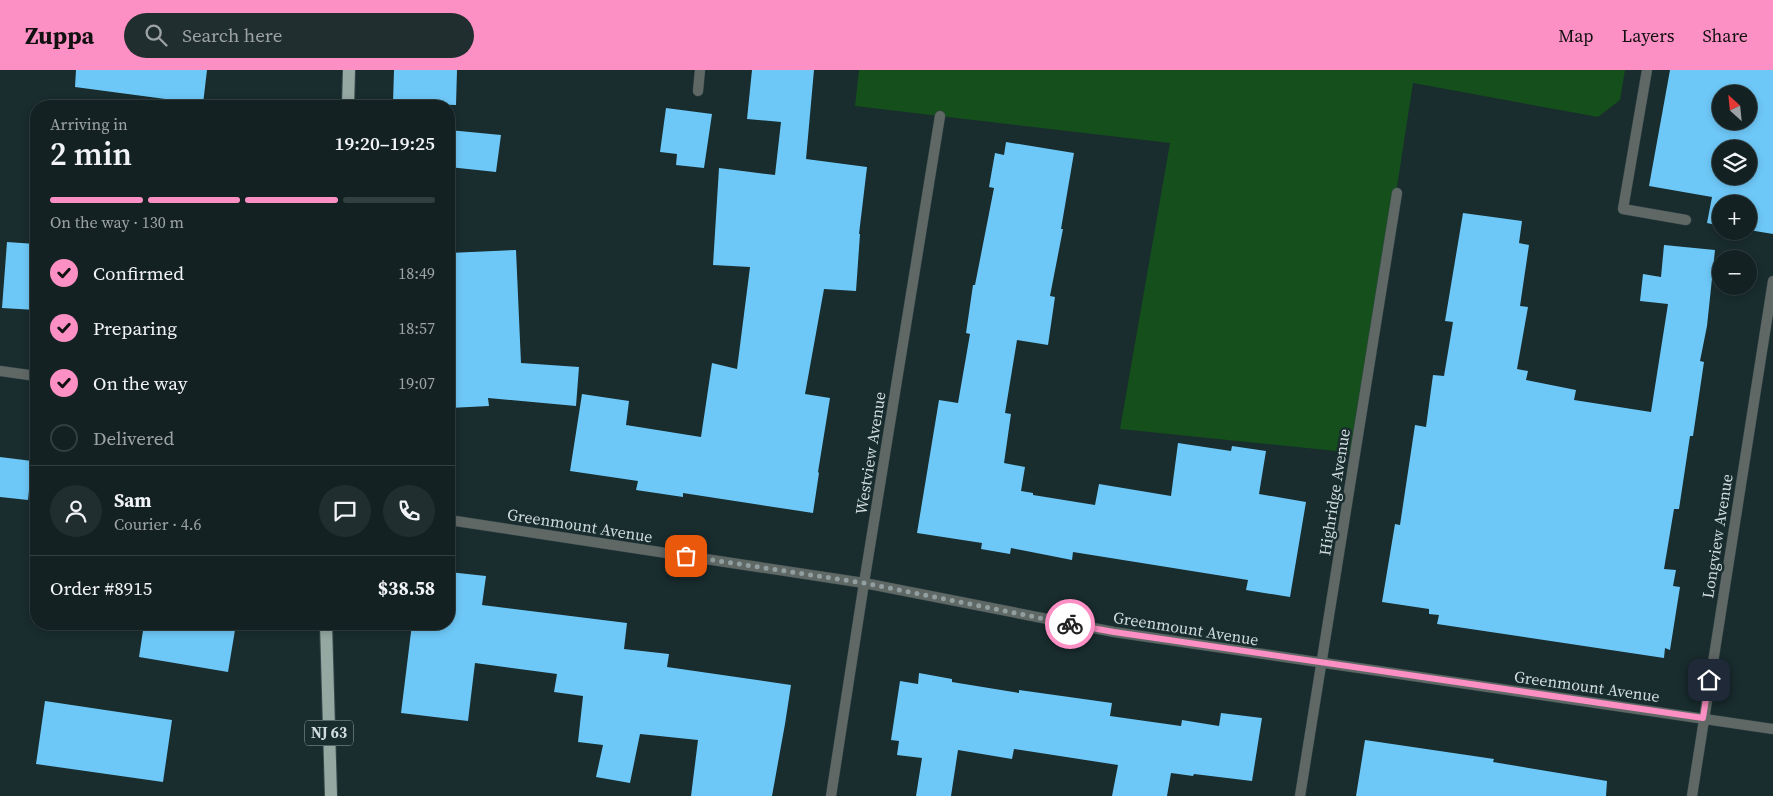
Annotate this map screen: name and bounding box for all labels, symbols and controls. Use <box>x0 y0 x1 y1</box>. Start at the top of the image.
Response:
search box <box>124 13 474 58</box>
text: Zuppa <box>25 19 94 52</box>
icon: search <box>142 21 170 49</box>
text: Search here <box>182 22 282 48</box>
text: Map <box>1558 23 1593 48</box>
text: Layers <box>1621 23 1674 48</box>
text: Share <box>1702 23 1748 48</box>
north arrow <box>1712 85 1758 130</box>
map controls <box>1712 85 1757 295</box>
text: Arriving in <box>50 113 128 135</box>
text: 19:20–19:25 <box>335 130 435 156</box>
text: 2 min <box>50 132 132 176</box>
button: layers <box>1712 140 1757 185</box>
button: + <box>1712 195 1757 240</box>
text: On the way · 130 m <box>50 211 184 233</box>
button: − <box>1712 250 1757 295</box>
icon: check <box>50 259 78 287</box>
text: Confirmed <box>93 260 184 286</box>
text: 18:49 <box>398 262 435 284</box>
icon: check <box>50 314 78 342</box>
text: Preparing <box>93 315 177 341</box>
text: 18:57 <box>398 317 435 339</box>
icon: check <box>50 369 78 397</box>
text: On the way <box>93 370 188 396</box>
text: 19:07 <box>398 372 435 394</box>
street label: Westview Avenue <box>849 390 891 516</box>
text: Delivered <box>93 425 174 451</box>
street label: Highridge Avenue <box>1313 427 1355 557</box>
street label: Longview Avenue <box>1696 472 1738 600</box>
button: person <box>50 485 102 537</box>
button: chat <box>319 485 371 537</box>
button: phone <box>383 485 435 537</box>
text: Sam <box>114 487 152 513</box>
street label: Greenmount Avenue <box>506 503 654 547</box>
text: Courier · 4.6 <box>114 513 202 535</box>
pin <box>665 535 707 577</box>
icon: bag <box>672 542 700 570</box>
text: Order #8915 <box>50 575 152 601</box>
text: $38.58 <box>378 575 435 601</box>
courier <box>1045 599 1095 649</box>
street label: Greenmount Avenue <box>1112 606 1260 650</box>
icon: bike <box>1056 610 1084 638</box>
pin <box>1688 659 1730 701</box>
street label: Greenmount Avenue <box>1513 665 1661 707</box>
icon: home <box>1695 666 1723 694</box>
road number: NJ 63 <box>305 720 353 746</box>

